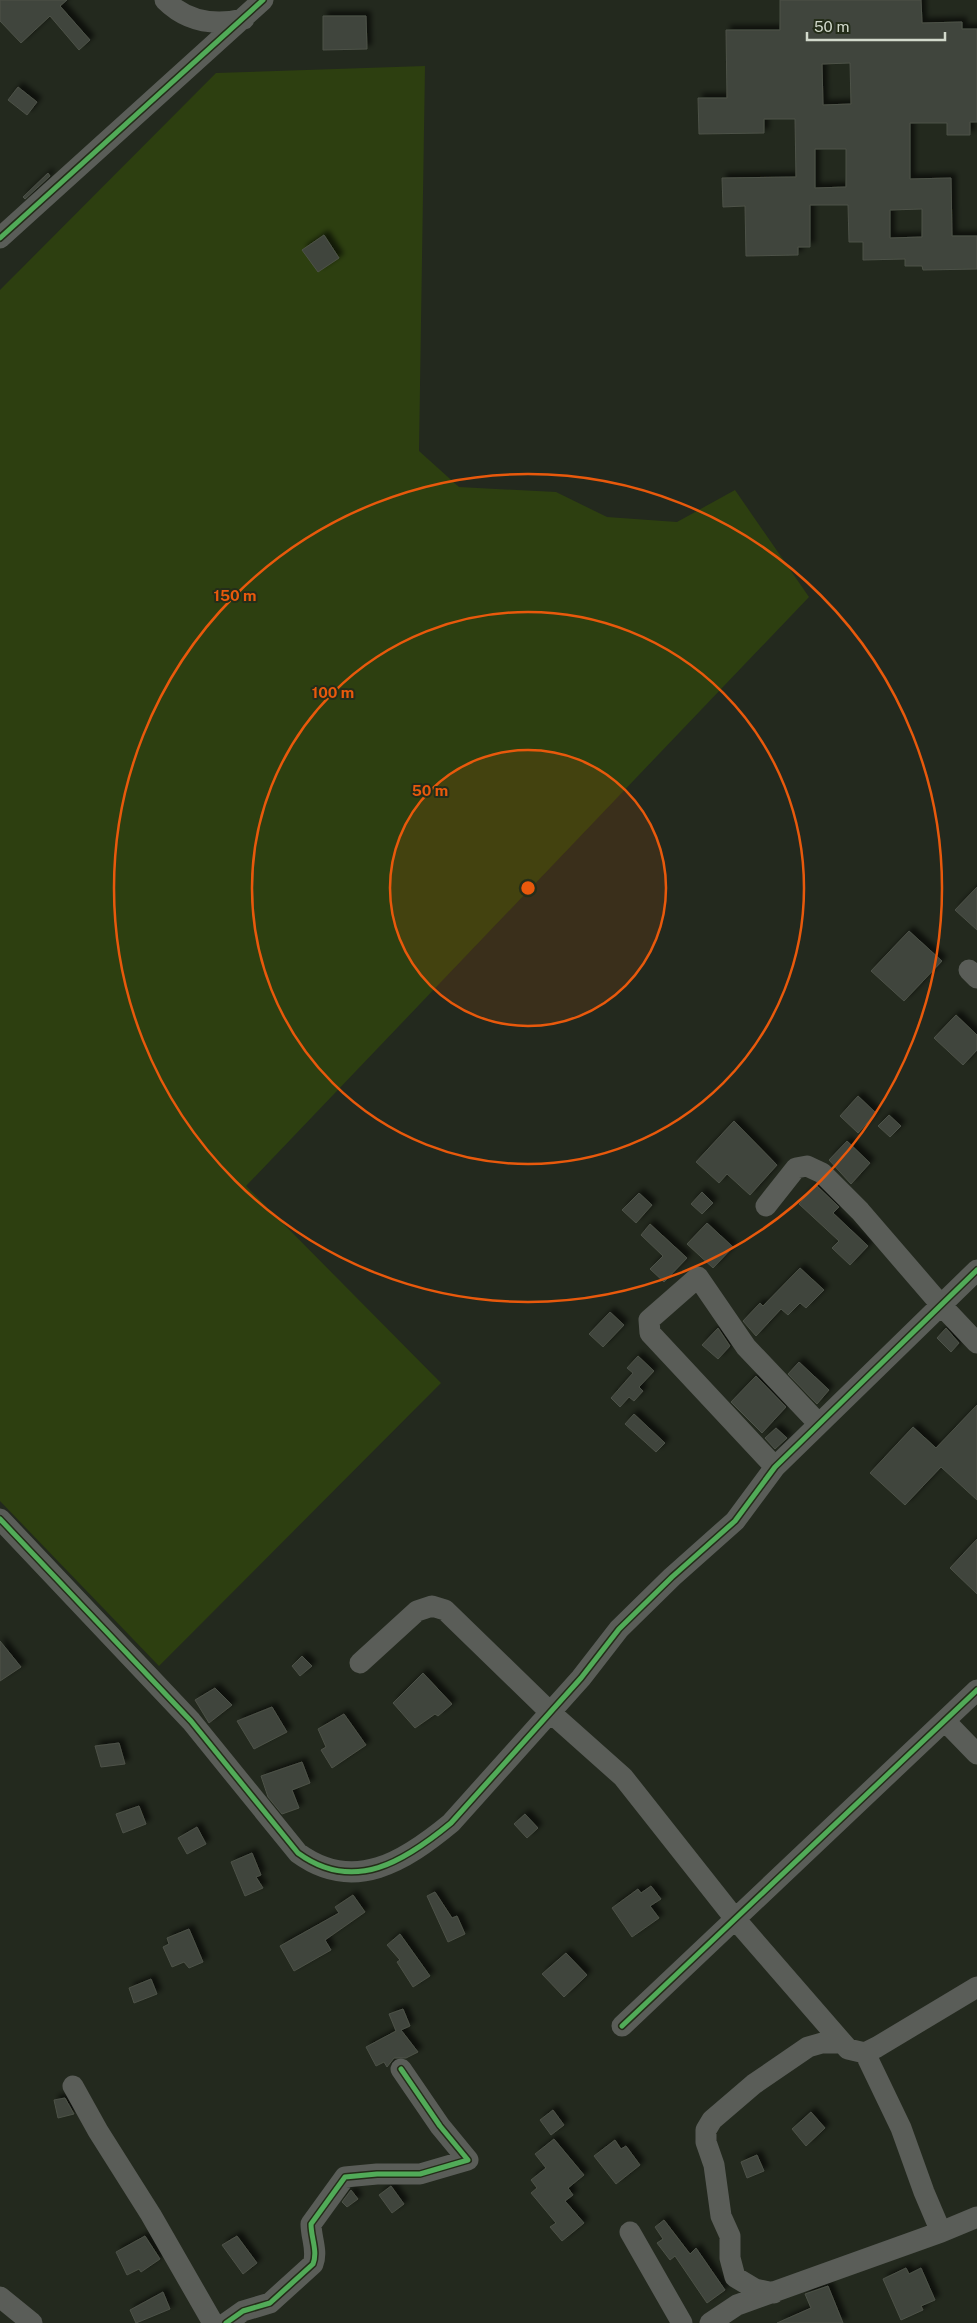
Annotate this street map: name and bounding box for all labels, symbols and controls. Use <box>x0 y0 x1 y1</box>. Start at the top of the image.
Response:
scale bar <box>807 10 944 42</box>
text: 50 m <box>814 18 849 35</box>
text: 150 m <box>213 587 257 604</box>
text: 100 m <box>312 684 354 701</box>
text: 50 m <box>412 782 448 799</box>
centre of rings <box>519 879 537 897</box>

